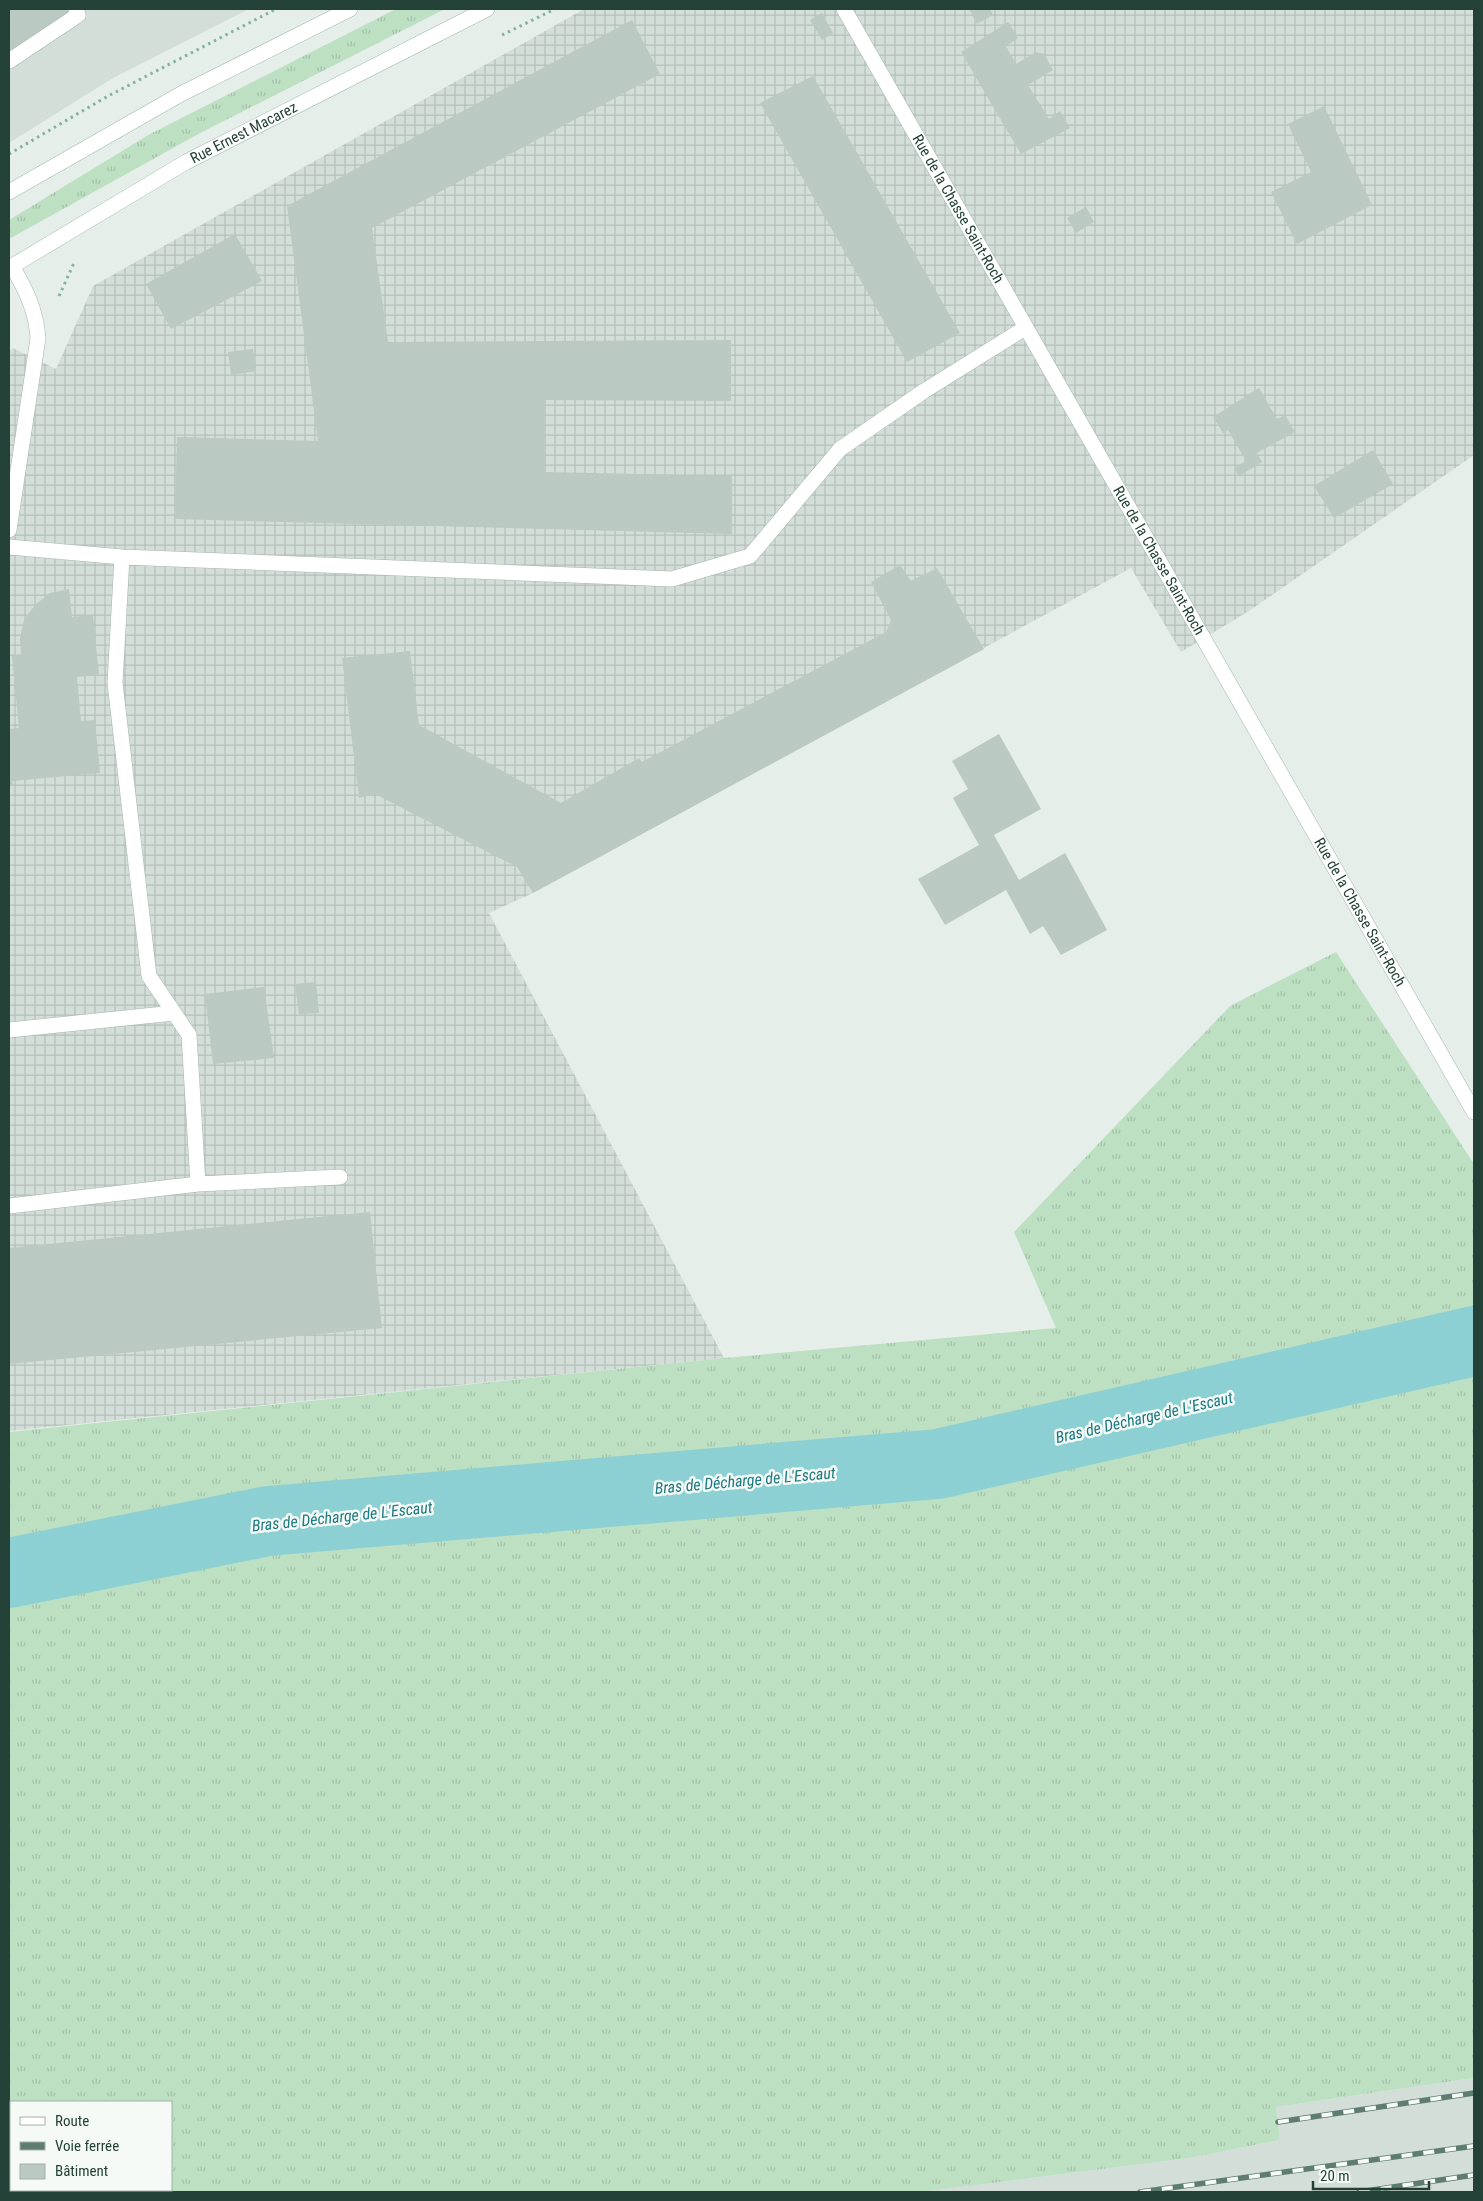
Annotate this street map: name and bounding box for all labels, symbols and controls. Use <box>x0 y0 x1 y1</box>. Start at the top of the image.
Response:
street label: Rue Ernest Macarez <box>187 98 300 167</box>
street label: Rue de la Chasse Saint-Roch <box>908 131 1008 286</box>
street label: Rue de la Chasse Saint-Roch <box>1109 483 1209 638</box>
street label: Rue de la Chasse Saint-Roch <box>1310 834 1409 990</box>
water label: Bras de Décharge de L'Escaut <box>1054 1388 1235 1447</box>
water label: Bras de Décharge de L'Escaut <box>654 1463 837 1498</box>
water label: Bras de Décharge de L'Escaut <box>251 1498 434 1535</box>
legend <box>10 2101 172 2191</box>
text: Route <box>55 2112 89 2130</box>
text: Voie ferrée <box>55 2137 119 2155</box>
scale bar <box>1313 2158 1429 2190</box>
text: Bâtiment <box>55 2162 108 2180</box>
text: 20 m <box>1320 2167 1350 2185</box>

